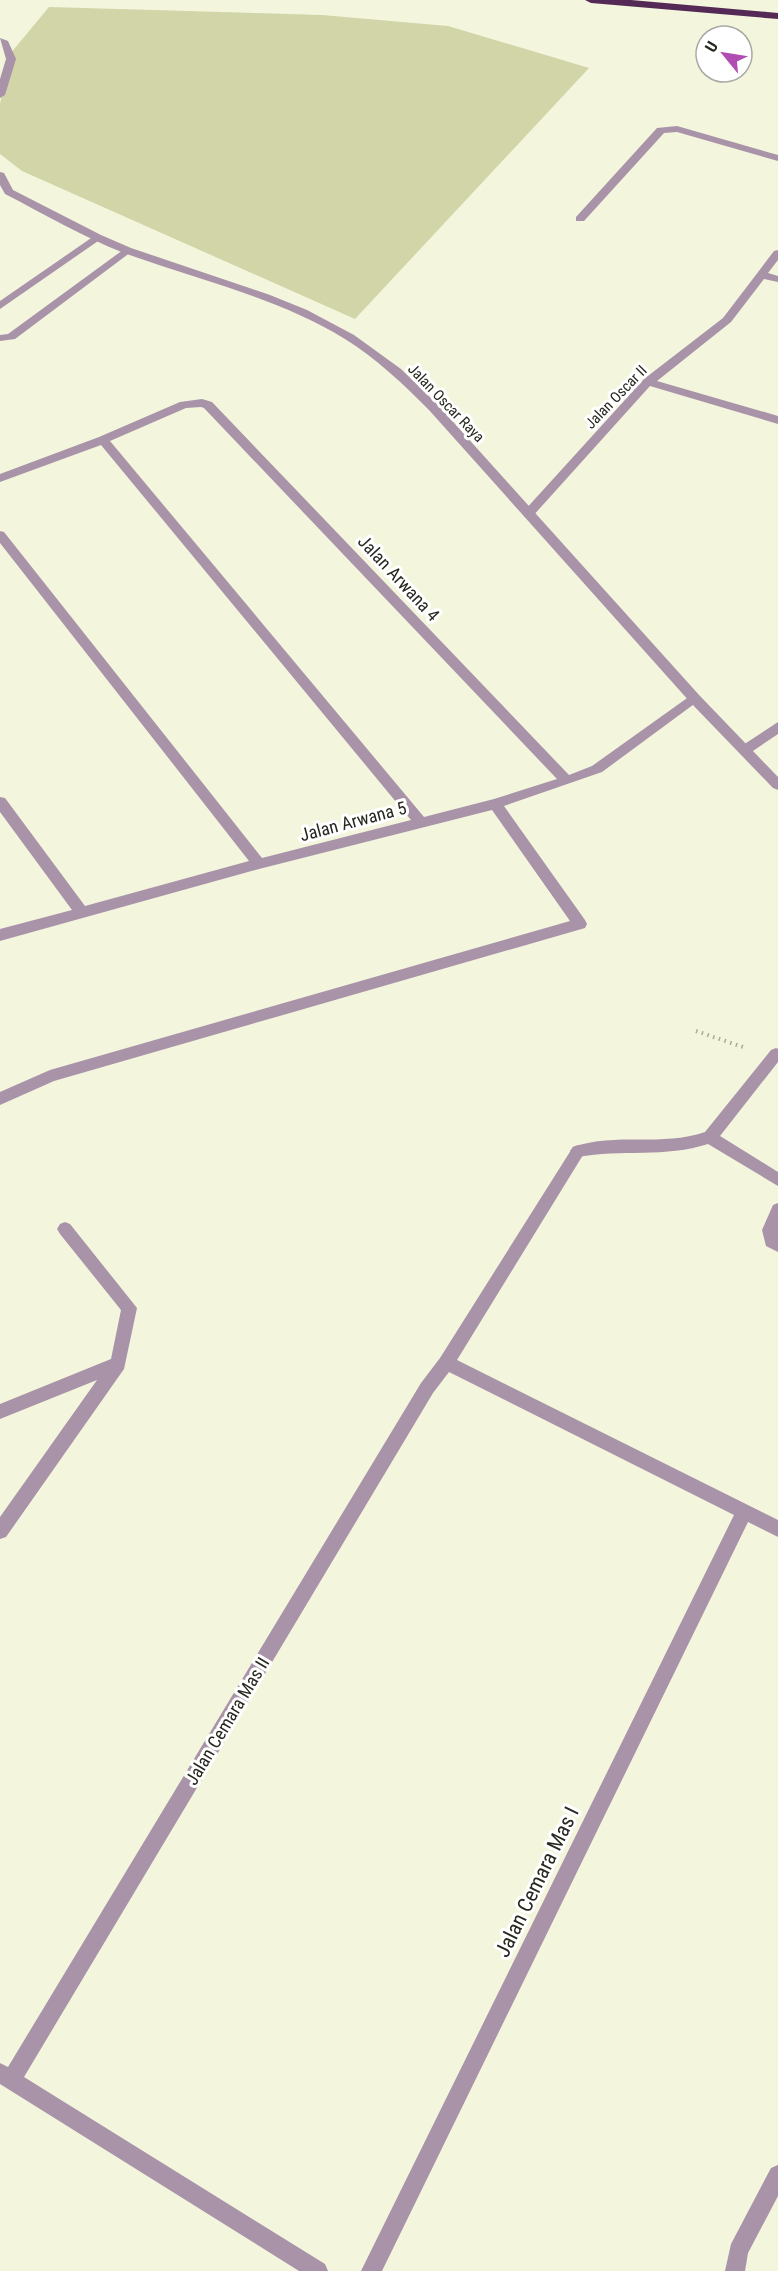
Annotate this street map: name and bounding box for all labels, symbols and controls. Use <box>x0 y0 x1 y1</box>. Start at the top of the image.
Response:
north arrow <box>694 24 754 84</box>
text: U <box>701 38 722 55</box>
street label: Jalan Oscar Raya <box>404 360 488 446</box>
street label: Jalan Oscar II <box>581 362 651 432</box>
street label: Jalan Arwana 4 <box>354 531 444 625</box>
street label: Jalan Arwana 5 <box>297 797 409 845</box>
street label: Jalan Cemara Mas II <box>181 1653 273 1789</box>
street label: Jalan Cemara Mas I <box>490 1803 584 1961</box>

